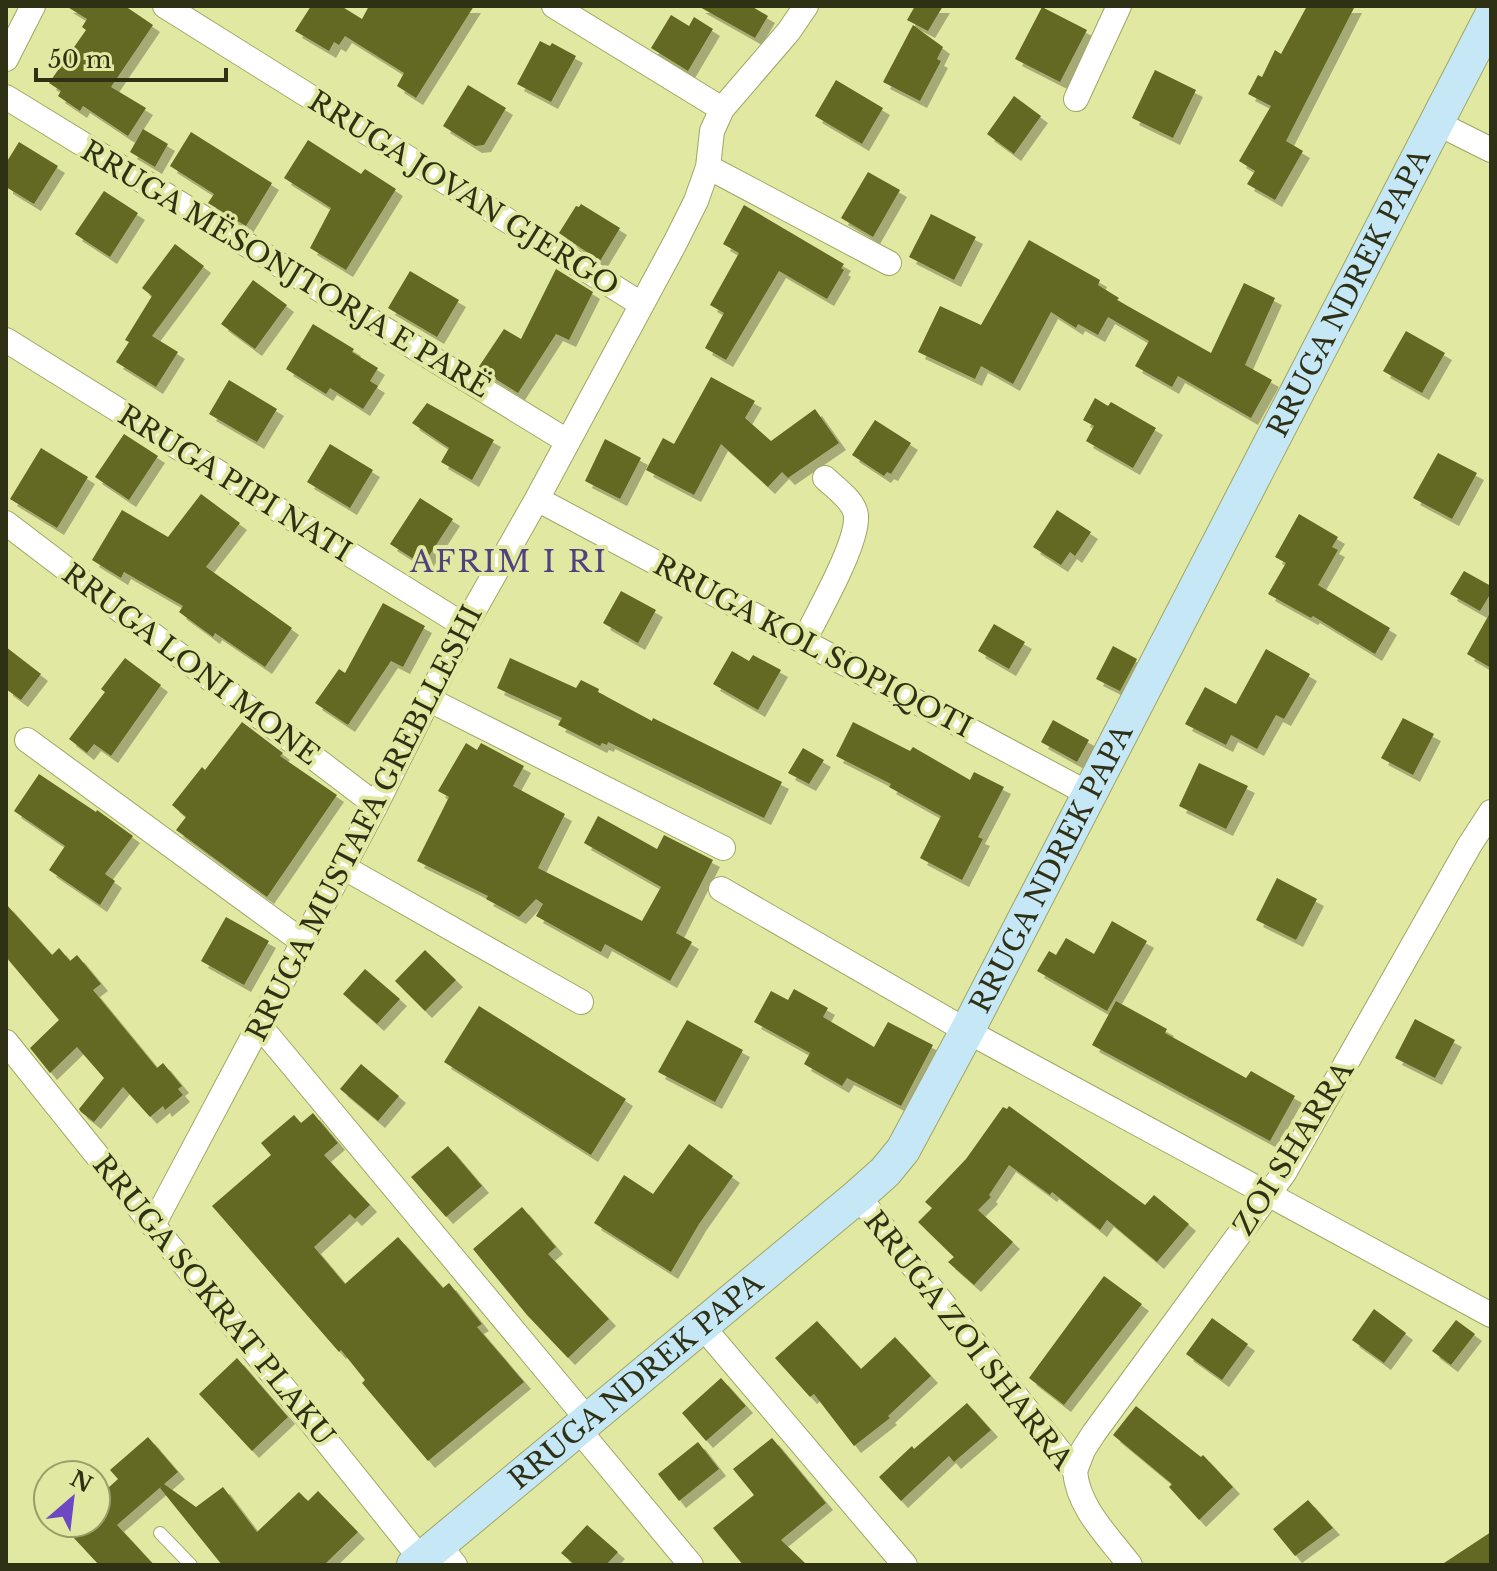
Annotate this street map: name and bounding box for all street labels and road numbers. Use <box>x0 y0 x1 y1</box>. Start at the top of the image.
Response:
street label: RRUGA JOVAN GJERGO <box>302 83 625 303</box>
street label: RRUGA MËSONJTORJA E PARË <box>75 133 497 406</box>
street label: RRUGA NDREK PAPA <box>1260 143 1438 443</box>
street label: RRUGA PIPI NATI <box>112 398 358 569</box>
street label: RRUGA KOL SOPIQOTI <box>648 547 978 745</box>
street label: RRUGA LONI MONE <box>55 556 326 773</box>
street label: RRUGA MUSTAFA GREBLLESHI <box>239 600 490 1047</box>
street label: RRUGA NDREK PAPA <box>963 718 1141 1019</box>
street label: ZOI SHARRA <box>1226 1054 1361 1242</box>
street label: RRUGA SOKRAT PLAKU <box>85 1148 342 1453</box>
street label: RRUGA ZOI SHARRA <box>857 1204 1081 1477</box>
street label: RRUGA NDREK PAPA <box>502 1265 770 1497</box>

